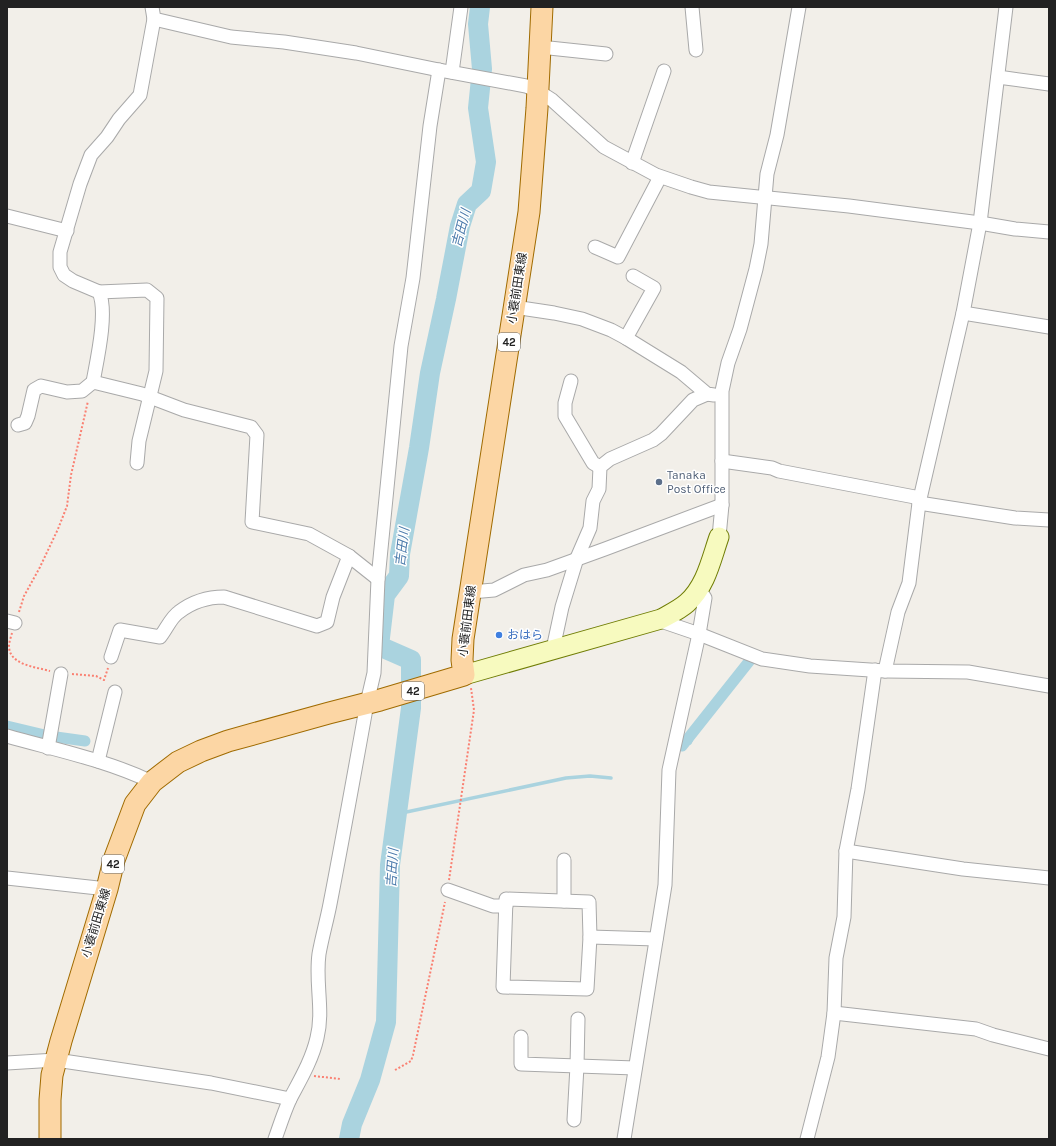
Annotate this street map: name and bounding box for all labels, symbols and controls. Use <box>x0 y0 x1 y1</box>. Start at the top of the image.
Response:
water label: 吉田川 <box>449 205 474 249</box>
street label: 小蓑前田東線 <box>504 251 530 325</box>
road number: 42 <box>498 333 520 351</box>
place label: Tanaka Post Office <box>667 468 726 496</box>
marker: Tanaka Post Office <box>654 477 664 487</box>
water label: 吉田川 <box>392 525 412 567</box>
street label: 小蓑前田東線 <box>456 584 478 658</box>
place label: おはら <box>507 628 543 642</box>
marker: おはら <box>494 630 504 640</box>
road number: 42 <box>402 682 424 700</box>
water label: 吉田川 <box>383 846 401 888</box>
road number: 42 <box>102 855 124 873</box>
street label: 小蓑前田東線 <box>79 887 113 959</box>

